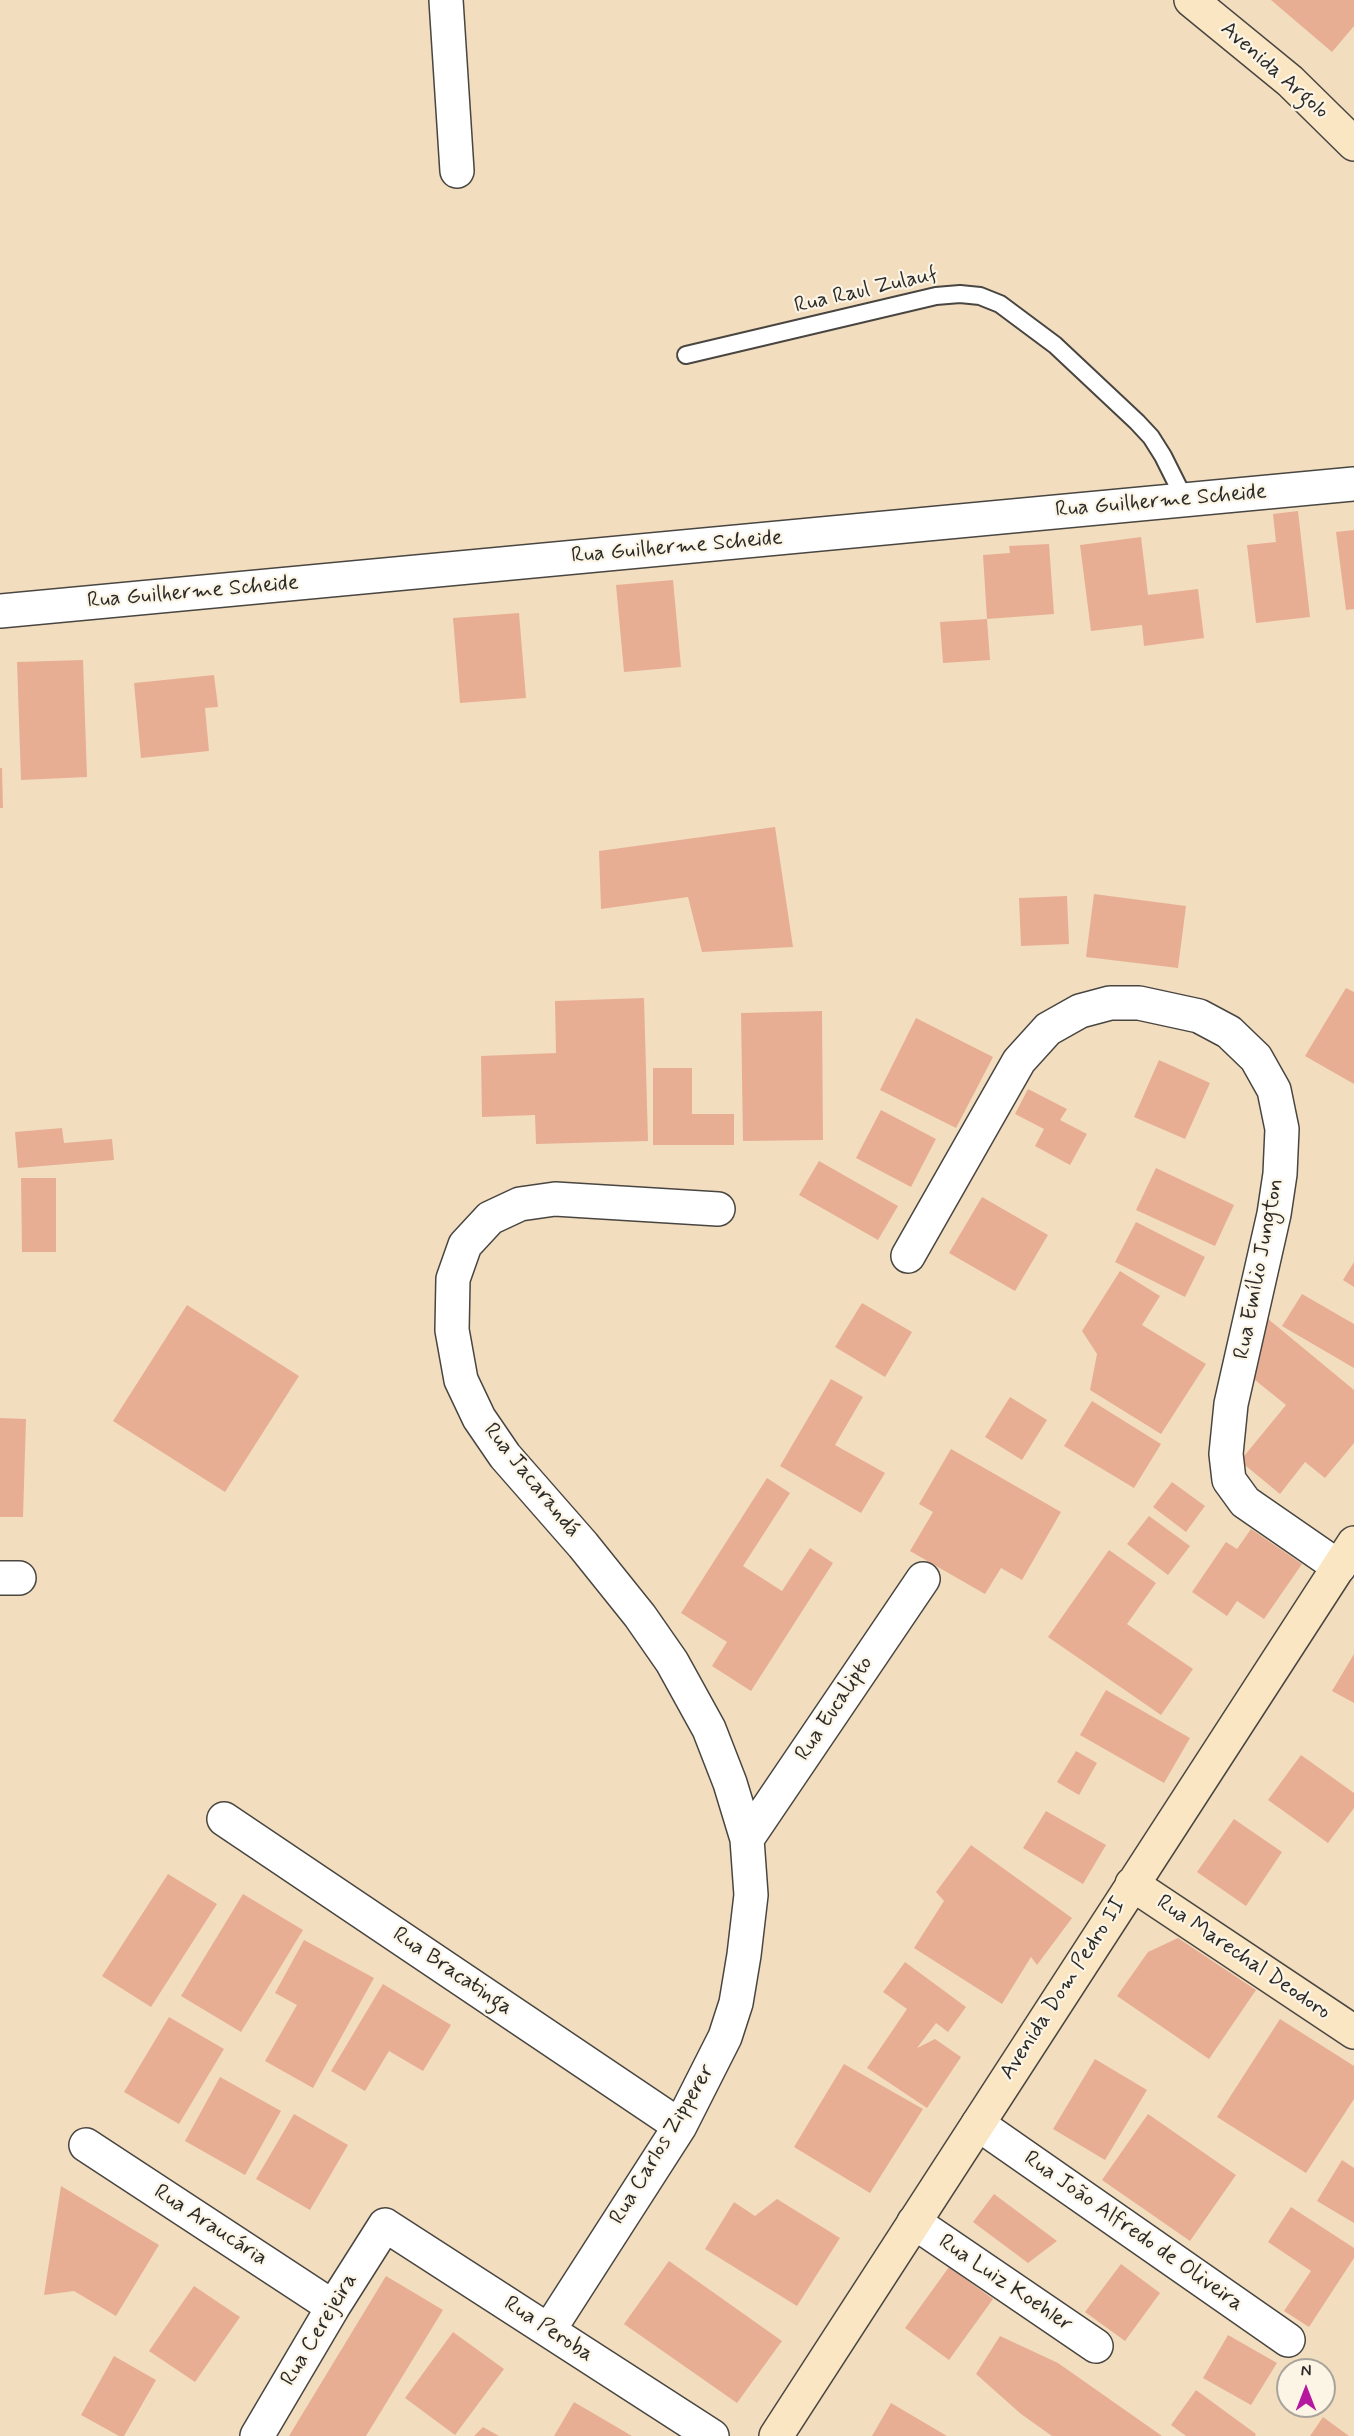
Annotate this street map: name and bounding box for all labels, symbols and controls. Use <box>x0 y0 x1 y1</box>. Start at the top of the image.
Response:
street label: Avenida Argolo <box>1214 17 1334 125</box>
street label: Rua Raul Zulauf <box>792 262 940 320</box>
street label: Rua Guilherme Scheide <box>1054 480 1268 524</box>
street label: Rua Guilherme Scheide <box>570 526 784 570</box>
street label: Rua Guilherme Scheide <box>86 571 300 615</box>
street label: Rua Emílio Jungton <box>1230 1176 1290 1362</box>
street label: Rua Jacarandá <box>477 1418 585 1544</box>
street label: Rua Eucalipto <box>790 1652 880 1766</box>
street label: Rua Marechal Deodoro <box>1151 1890 1335 2026</box>
street label: Avenida Dom Pedro II <box>995 1893 1133 2085</box>
street label: Rua Bracatinga <box>387 1922 517 2022</box>
street label: Rua Carlos Zipperer <box>605 2060 721 2230</box>
street label: Rua João Alfredo de Oliveira <box>1018 2146 1248 2318</box>
street label: Rua Araucária <box>148 2179 272 2273</box>
street label: Rua Luiz Koehler <box>933 2229 1077 2339</box>
street label: Rua Cerejeira <box>276 2269 364 2391</box>
street label: Rua Peroba <box>498 2291 598 2369</box>
north arrow <box>1276 2358 1336 2418</box>
text: N <box>1301 2361 1311 2382</box>

